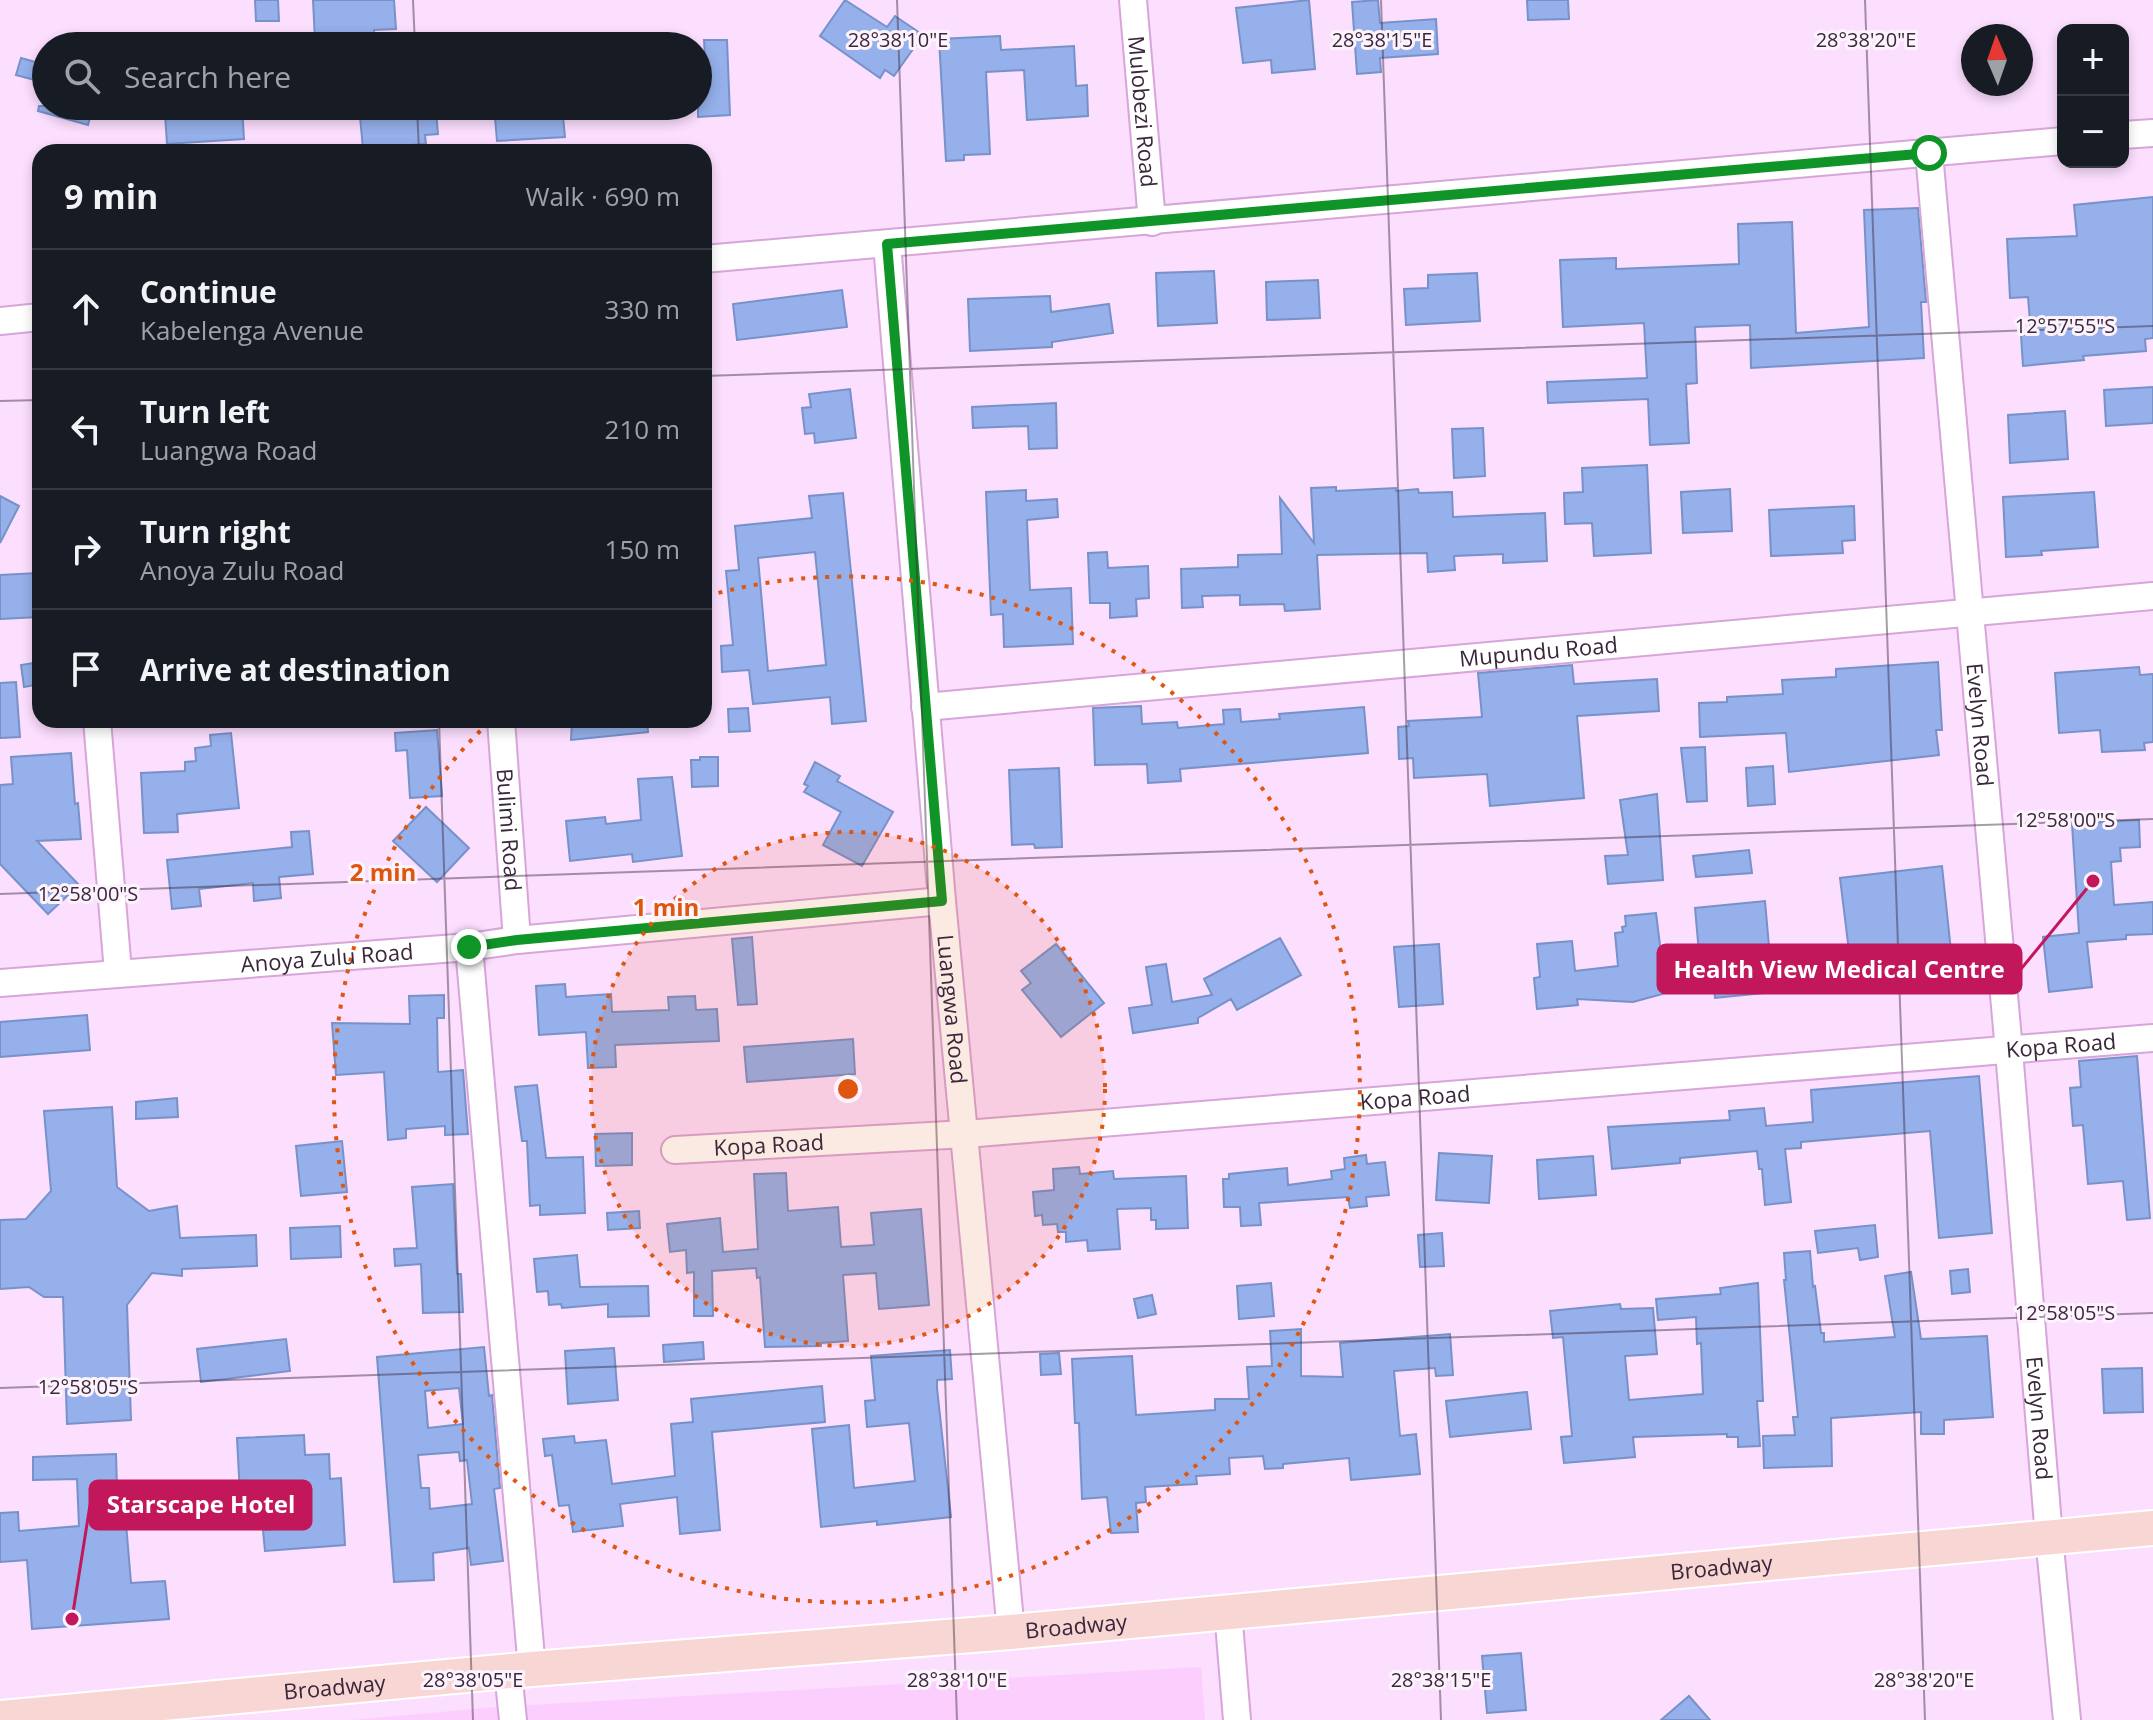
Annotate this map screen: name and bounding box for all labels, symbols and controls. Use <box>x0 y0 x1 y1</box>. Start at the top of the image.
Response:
north arrow <box>1961 24 2033 96</box>
map controls <box>2057 24 2129 168</box>
button: + <box>2057 24 2129 96</box>
text: 28°38'10"E <box>848 26 948 53</box>
text: 28°38'15"E <box>1332 26 1432 53</box>
text: 28°38'20"E <box>1816 26 1916 53</box>
search box <box>32 32 712 120</box>
street label: Mulobezi Road <box>1122 34 1165 189</box>
icon: search <box>60 54 104 98</box>
text: Search here <box>124 56 291 97</box>
button: − <box>2057 96 2129 168</box>
route start <box>1911 135 1947 171</box>
text: 9 min <box>64 173 158 219</box>
text: Walk · 690 m <box>526 178 680 214</box>
text: Continue <box>140 271 277 312</box>
icon: ahead <box>64 287 108 331</box>
text: 330 m <box>605 291 680 327</box>
text: Kabelenga Avenue <box>140 312 364 348</box>
text: 12°57'55"S <box>2015 312 2115 339</box>
text: Turn left <box>140 391 270 432</box>
icon: left <box>64 407 108 451</box>
text: 210 m <box>605 411 680 447</box>
text: Luangwa Road <box>140 432 317 468</box>
text: Turn right <box>140 511 291 552</box>
icon: right <box>64 527 108 571</box>
text: 150 m <box>605 531 680 567</box>
text: Anoya Zulu Road <box>140 552 344 588</box>
street label: Mupundu Road <box>1458 628 1619 673</box>
icon: arrive <box>64 647 108 691</box>
text: Arrive at destination <box>140 649 451 690</box>
street label: Evelyn Road <box>1960 662 2001 788</box>
street label: Bulimi Road <box>491 767 529 892</box>
text: 12°58'00"S <box>2015 806 2115 833</box>
text: 2 min <box>350 855 416 888</box>
text: 12°58'00"S <box>38 880 138 907</box>
text: 1 min <box>633 890 699 923</box>
route end <box>451 929 487 965</box>
street label: Luangwa Road <box>931 933 975 1085</box>
street label: Anoya Zulu Road <box>240 935 414 978</box>
callout: Health View Medical Centre <box>1658 945 2021 993</box>
text: Health View Medical Centre <box>1673 952 2005 985</box>
street label: Kopa Road <box>2005 1025 2117 1064</box>
centre of rings <box>834 1075 862 1103</box>
street label: Kopa Road <box>1359 1077 1471 1116</box>
street label: Kopa Road <box>713 1126 825 1162</box>
text: 12°58'05"S <box>2015 1299 2115 1326</box>
street label: Evelyn Road <box>2020 1355 2060 1481</box>
text: 12°58'05"S <box>38 1373 138 1400</box>
callout: Starscape Hotel <box>90 1481 311 1529</box>
text: Starscape Hotel <box>107 1487 295 1520</box>
street label: Broadway <box>1669 1547 1775 1586</box>
street label: Broadway <box>1024 1605 1129 1645</box>
street label: Broadway <box>282 1666 388 1706</box>
text: 28°38'05"E <box>423 1666 523 1693</box>
text: 28°38'10"E <box>907 1666 1007 1693</box>
text: 28°38'15"E <box>1391 1666 1491 1693</box>
text: 28°38'20"E <box>1874 1666 1974 1693</box>

